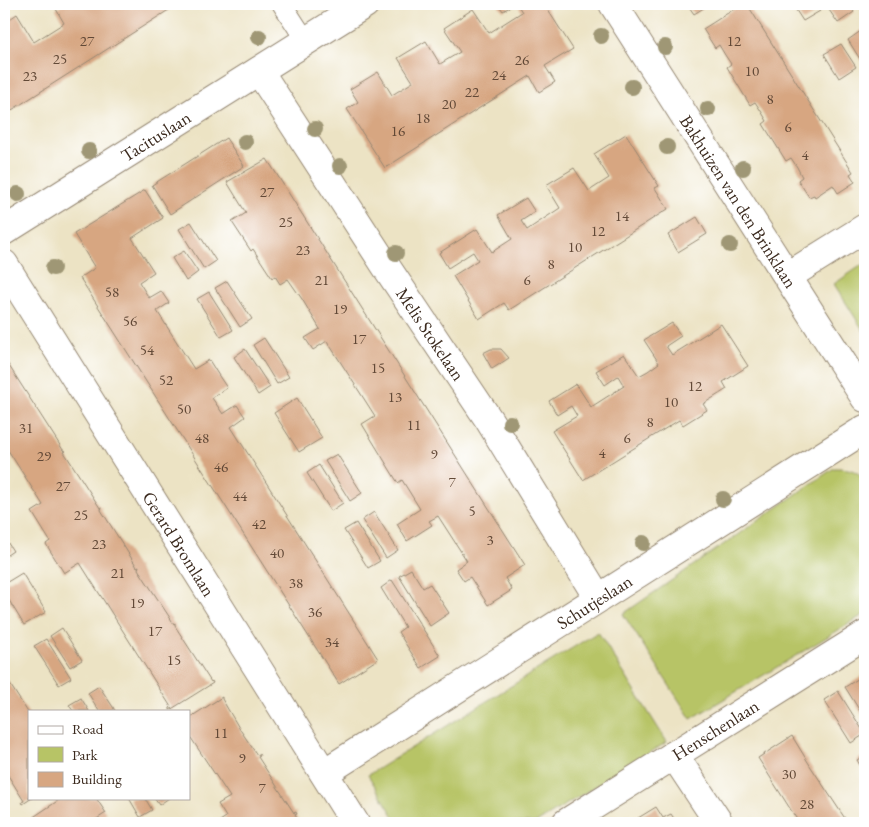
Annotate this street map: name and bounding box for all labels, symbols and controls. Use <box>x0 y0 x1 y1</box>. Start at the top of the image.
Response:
house number: 27 <box>80 31 95 50</box>
house number: 12 <box>727 31 742 50</box>
house number: 25 <box>53 49 67 68</box>
house number: 26 <box>515 50 529 69</box>
house number: 10 <box>745 61 759 80</box>
house number: 24 <box>492 65 507 84</box>
house number: 23 <box>23 66 37 85</box>
house number: 22 <box>465 82 480 101</box>
house number: 8 <box>766 89 774 108</box>
house number: 20 <box>442 94 456 113</box>
street label: Tacituslaan <box>116 105 195 166</box>
house number: 18 <box>416 108 430 127</box>
street label: Bakhuizen van den Brinklaan <box>675 110 803 292</box>
house number: 6 <box>784 117 792 136</box>
house number: 16 <box>391 121 405 140</box>
house number: 4 <box>801 145 809 164</box>
house number: 27 <box>260 182 275 201</box>
house number: 14 <box>615 206 630 225</box>
house number: 25 <box>279 212 293 231</box>
house number: 12 <box>591 221 606 240</box>
house number: 10 <box>568 237 582 256</box>
house number: 23 <box>296 240 310 259</box>
house number: 8 <box>547 254 555 273</box>
house number: 21 <box>315 270 329 289</box>
house number: 6 <box>523 270 531 289</box>
house number: 58 <box>105 282 119 301</box>
street label: Melis Stokelaan <box>392 283 471 385</box>
house number: 19 <box>333 299 347 318</box>
house number: 56 <box>123 311 137 330</box>
house number: 17 <box>352 329 367 348</box>
house number: 54 <box>140 340 155 359</box>
house number: 15 <box>371 358 385 377</box>
house number: 52 <box>159 370 174 389</box>
house number: 12 <box>688 376 703 395</box>
house number: 13 <box>388 387 402 406</box>
house number: 10 <box>664 392 678 411</box>
house number: 50 <box>177 399 191 418</box>
house number: 8 <box>646 412 654 431</box>
house number: 11 <box>407 415 421 434</box>
house number: 31 <box>19 418 33 437</box>
house number: 48 <box>195 428 209 447</box>
house number: 6 <box>623 428 631 447</box>
house number: 4 <box>598 443 606 462</box>
house number: 9 <box>430 444 438 463</box>
house number: 29 <box>37 446 51 465</box>
house number: 46 <box>214 457 228 476</box>
house number: 7 <box>448 472 456 491</box>
house number: 27 <box>56 476 71 495</box>
house number: 44 <box>233 486 248 505</box>
street label: Gerard Bromlaan <box>138 487 221 601</box>
house number: 5 <box>468 501 476 520</box>
house number: 25 <box>74 505 88 524</box>
house number: 42 <box>252 514 267 533</box>
house number: 3 <box>486 530 494 549</box>
house number: 23 <box>92 534 106 553</box>
house number: 40 <box>270 543 284 562</box>
house number: 21 <box>111 563 125 582</box>
street label: Schutjeslaan <box>552 568 637 634</box>
house number: 38 <box>289 573 303 592</box>
house number: 19 <box>130 593 144 612</box>
house number: 36 <box>308 602 322 621</box>
house number: 17 <box>148 621 163 640</box>
house number: 34 <box>325 632 340 651</box>
house number: 15 <box>167 650 181 669</box>
street label: Henschenlaan <box>667 693 763 765</box>
legend <box>28 710 190 800</box>
text: Road <box>72 719 104 738</box>
house number: 11 <box>214 723 228 742</box>
text: Park <box>72 745 99 764</box>
house number: 9 <box>238 748 246 767</box>
house number: 30 <box>782 764 796 783</box>
text: Building <box>72 769 122 788</box>
house number: 7 <box>258 778 266 797</box>
house number: 28 <box>800 794 814 813</box>

